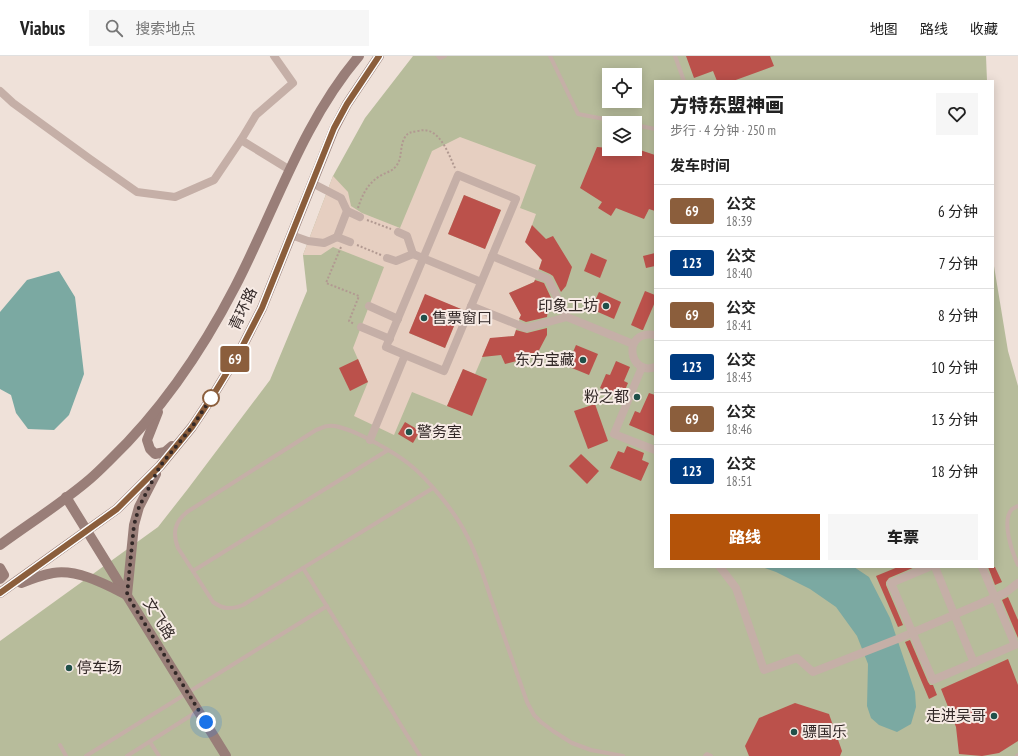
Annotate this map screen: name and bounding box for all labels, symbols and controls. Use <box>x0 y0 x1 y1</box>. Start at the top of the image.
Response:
search box <box>89 10 369 46</box>
text: Viabus <box>20 16 65 40</box>
icon: search <box>103 17 125 39</box>
text: 搜索地点 <box>135 19 195 38</box>
text: 地图 <box>870 20 898 38</box>
text: 路线 <box>920 20 948 38</box>
text: 收藏 <box>970 20 998 38</box>
map controls <box>602 68 642 156</box>
button: locate <box>602 68 642 108</box>
text: 方特东盟神画 <box>670 93 784 117</box>
button: heart <box>936 93 978 135</box>
button: layers <box>602 116 642 156</box>
text: 步行 · 4 分钟 · 250 m <box>670 122 776 139</box>
text: 发车时间 <box>670 156 730 175</box>
text: 公交 <box>726 194 756 213</box>
text: 69 <box>685 202 699 220</box>
text: 6 分钟 <box>938 202 978 221</box>
text: 18:39 <box>726 213 752 230</box>
text: 公交 <box>726 246 756 265</box>
text: 123 <box>682 254 702 272</box>
text: 7 分钟 <box>939 254 978 273</box>
text: 18:40 <box>726 265 752 282</box>
street label: 青环路 <box>224 284 261 333</box>
place label: 印象工坊 <box>538 296 598 315</box>
text: 公交 <box>726 298 756 317</box>
marker: 印象工坊 <box>601 301 611 311</box>
text: 69 <box>685 306 699 324</box>
text: 8 分钟 <box>938 306 978 325</box>
place label: 售票窗口 <box>432 308 492 327</box>
marker: 售票窗口 <box>419 313 429 323</box>
text: 18:41 <box>726 317 752 334</box>
line badge: 69 <box>217 346 253 372</box>
text: 69 <box>228 350 242 368</box>
place label: 东方宝藏 <box>515 350 575 369</box>
text: 公交 <box>726 350 756 369</box>
marker: 东方宝藏 <box>578 355 588 365</box>
text: 123 <box>682 358 702 376</box>
text: 10 分钟 <box>931 358 978 377</box>
text: 18:43 <box>726 369 752 386</box>
place label: 粉之都 <box>584 387 629 406</box>
unlabelled marker <box>202 389 220 407</box>
marker: 粉之都 <box>632 392 642 402</box>
text: 公交 <box>726 402 756 421</box>
text: 69 <box>685 410 699 428</box>
text: 13 分钟 <box>931 410 978 429</box>
text: 18:46 <box>726 421 752 438</box>
place label: 警务室 <box>417 422 462 441</box>
marker: 警务室 <box>404 427 414 437</box>
text: 公交 <box>726 454 756 473</box>
text: 123 <box>682 462 702 480</box>
text: 18 分钟 <box>931 462 978 481</box>
text: 18:51 <box>726 473 752 490</box>
button: 路线 <box>670 514 820 560</box>
button: 车票 <box>828 514 978 560</box>
street label: 文飞路 <box>139 595 179 643</box>
place label: 停车场 <box>77 658 122 677</box>
marker: 停车场 <box>64 663 74 673</box>
place label: 走进吴哥 <box>926 706 986 725</box>
marker: 走进吴哥 <box>989 711 999 721</box>
your location <box>196 712 216 732</box>
place label: 骠国乐 <box>802 722 847 741</box>
marker: 骠国乐 <box>789 727 799 737</box>

